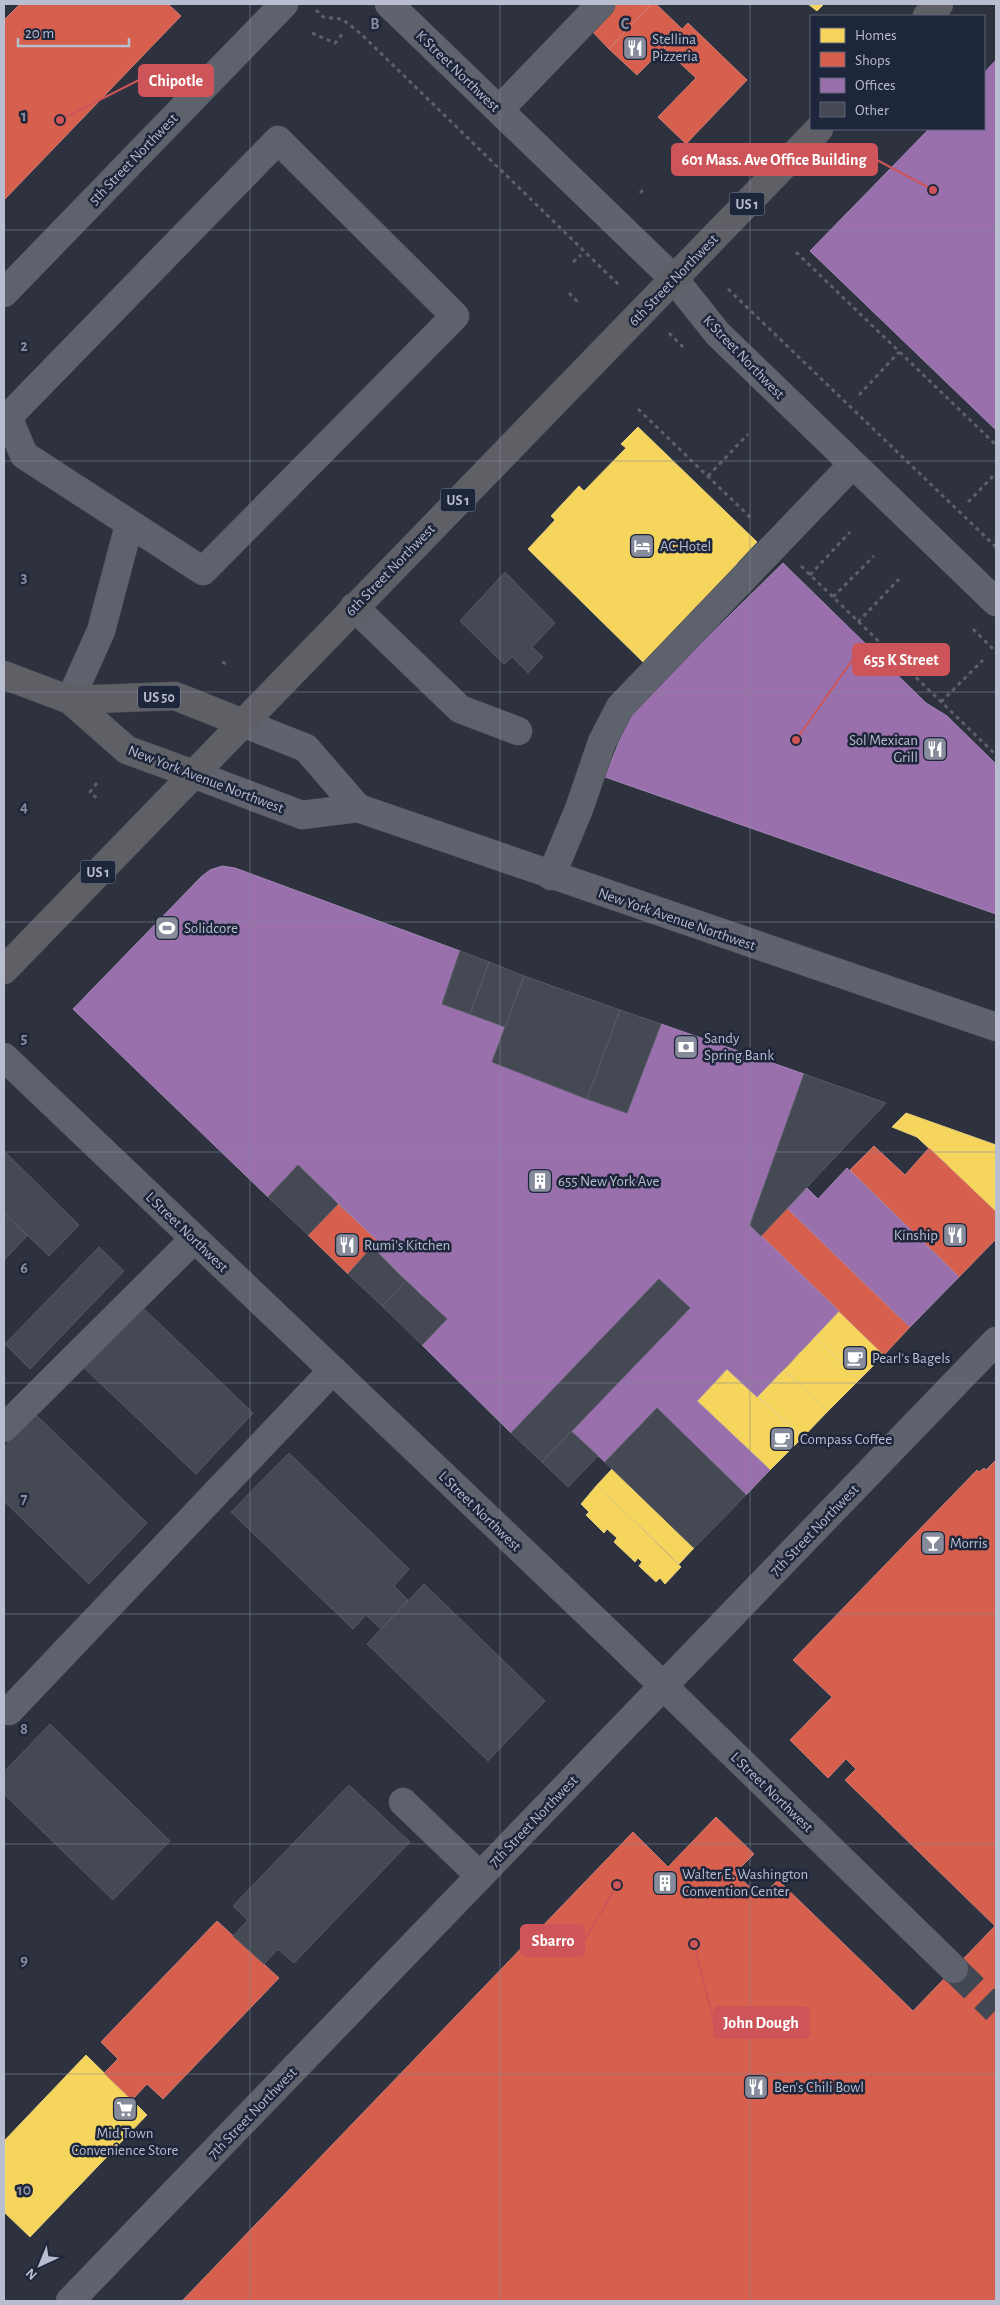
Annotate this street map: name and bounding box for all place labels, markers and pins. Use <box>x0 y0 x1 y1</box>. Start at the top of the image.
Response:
place label: Stellina Pizzeria <box>652 32 698 64</box>
restaurant icon: Stellina Pizzeria <box>622 35 648 61</box>
callout: Chipotle <box>139 65 213 96</box>
callout: 601 Mass. Ave Office Building <box>672 144 877 175</box>
hotel icon: AC Hotel <box>629 533 655 559</box>
place label: AC Hotel <box>660 539 711 554</box>
callout: 655 K Street <box>853 644 949 675</box>
place label: Sol Mexican Grill <box>849 733 918 765</box>
restaurant icon: Sol Mexican Grill <box>922 736 948 762</box>
sports icon: Solidcore <box>154 915 180 941</box>
place label: Solidcore <box>184 921 238 936</box>
place label: Sandy Spring Bank <box>704 1031 774 1063</box>
bank icon: Sandy Spring Bank <box>673 1034 699 1060</box>
building icon: 655 New York Ave <box>527 1168 553 1194</box>
place label: 655 New York Ave <box>558 1174 659 1189</box>
restaurant icon: Kinship <box>942 1222 968 1248</box>
place label: Kinship <box>894 1228 938 1243</box>
restaurant icon: Rumi’s Kitchen <box>334 1232 360 1258</box>
place label: Rumi’s Kitchen <box>364 1238 450 1253</box>
cafe icon: Pearl's Bagels <box>842 1345 868 1371</box>
place label: Pearl's Bagels <box>872 1351 950 1366</box>
cafe icon: Compass Coffee <box>769 1426 795 1452</box>
place label: Compass Coffee <box>800 1432 892 1447</box>
bar icon: Morris <box>920 1530 946 1556</box>
place label: Morris <box>950 1536 988 1551</box>
place label: Walter E. Washington Convention Center <box>682 1867 808 1899</box>
building icon: Walter E. Washington Convention Center <box>652 1870 678 1896</box>
callout: Sbarro <box>521 1925 584 1956</box>
callout: John Dough <box>714 2007 809 2038</box>
restaurant icon: Ben's Chili Bowl <box>743 2074 769 2100</box>
place label: Ben's Chili Bowl <box>774 2080 864 2095</box>
supermarket icon: Mid Town Convenience Store <box>112 2096 138 2122</box>
place label: Mid Town Convenience Store <box>71 2126 179 2158</box>

